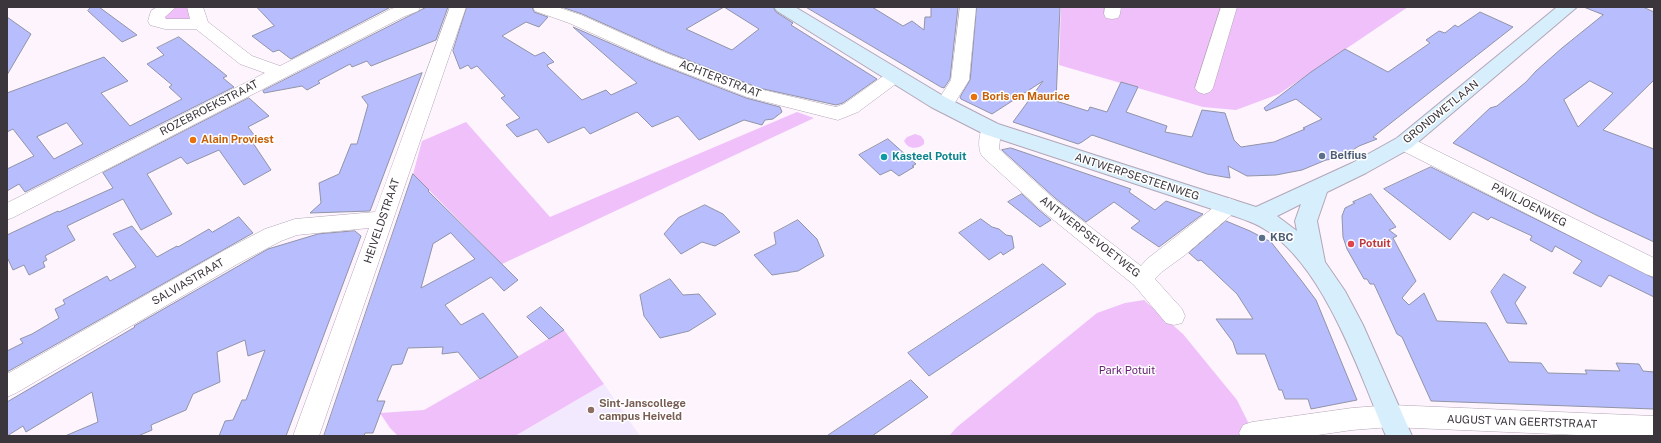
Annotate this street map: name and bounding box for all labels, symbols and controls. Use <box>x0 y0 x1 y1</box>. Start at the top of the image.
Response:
street label: ACHTERSTRAAT <box>677 57 763 101</box>
street label: GRONDWETLAAN <box>1400 77 1482 147</box>
street label: ROZEBROEKSTRAAT <box>158 78 260 138</box>
place label: Boris en Maurice <box>982 90 1070 104</box>
marker: Boris en Maurice <box>969 92 979 102</box>
place label: Alain Proviest <box>201 133 274 147</box>
marker: Alain Proviest <box>188 135 198 145</box>
place label: Belfius <box>1330 149 1367 163</box>
place label: Kasteel Potuit <box>892 150 967 164</box>
street label: ANTWERPSESTEENWEG <box>1073 151 1201 203</box>
marker: Belfius <box>1317 151 1327 161</box>
marker: Kasteel Potuit <box>879 152 889 162</box>
street label: HEIVELDSTRAAT <box>361 177 403 265</box>
street label: PAVILJOENWEG <box>1489 180 1569 230</box>
street label: ANTWERPSEVOETWEG <box>1037 194 1143 280</box>
place label: KBC <box>1270 231 1293 245</box>
marker: KBC <box>1257 233 1267 243</box>
place label: Potuit <box>1359 237 1391 251</box>
marker: Potuit <box>1346 239 1356 249</box>
street label: SALVIASTRAAT <box>150 256 226 308</box>
park label: Park Potuit <box>1099 364 1155 378</box>
place label: Sint-Janscollege campus Heiveld <box>599 397 686 423</box>
marker: Sint-Janscollege campus Heiveld <box>586 405 596 415</box>
street label: AUGUST VAN GEERTSTRAAT <box>1447 413 1597 431</box>

